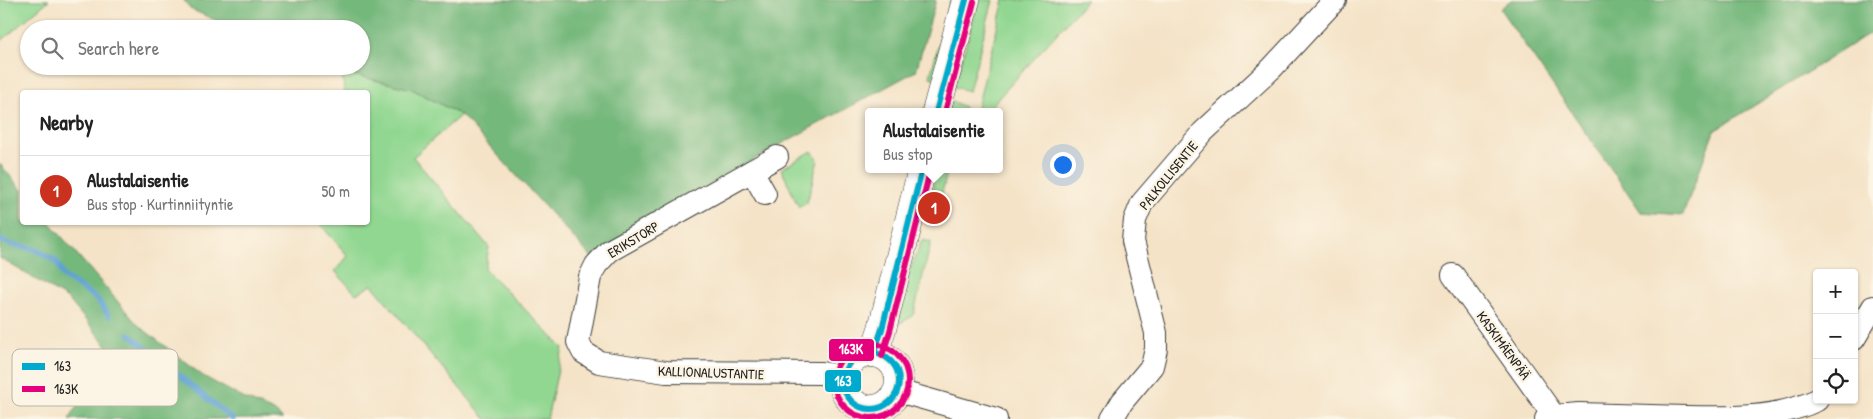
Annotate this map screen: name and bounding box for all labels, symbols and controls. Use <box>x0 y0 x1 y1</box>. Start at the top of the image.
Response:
search box <box>20 20 370 75</box>
icon: search <box>38 34 66 62</box>
text: Search here <box>78 35 159 61</box>
text: Nearby <box>40 108 93 137</box>
popup <box>865 108 1003 173</box>
text: Alustalaisentie <box>883 117 985 143</box>
street label: PALKOLLISENTIE <box>1134 137 1202 213</box>
text: Bus stop <box>883 143 932 165</box>
your location <box>1050 152 1076 178</box>
text: Alustalaisentie <box>87 167 189 193</box>
text: 1 <box>53 180 59 202</box>
text: 50 m <box>322 180 350 202</box>
pin: 1 <box>918 189 950 227</box>
text: Bus stop · Kurtinniityntie <box>87 193 233 215</box>
street label: ERIKSTORP <box>604 216 662 262</box>
map controls <box>1813 269 1858 404</box>
button: + <box>1813 269 1858 314</box>
street label: KASKIMÄENPÄÄ <box>1473 307 1535 383</box>
button: − <box>1813 314 1858 359</box>
line badge: 163K <box>828 338 875 362</box>
text: 163K <box>839 339 864 358</box>
legend <box>12 349 178 406</box>
text: 163 <box>54 356 71 375</box>
button: locate <box>1813 359 1858 404</box>
street label: KALLIONALUSTANTIE <box>658 361 764 383</box>
line badge: 163 <box>824 369 862 393</box>
text: 163 <box>835 371 852 390</box>
text: 163K <box>54 379 79 398</box>

